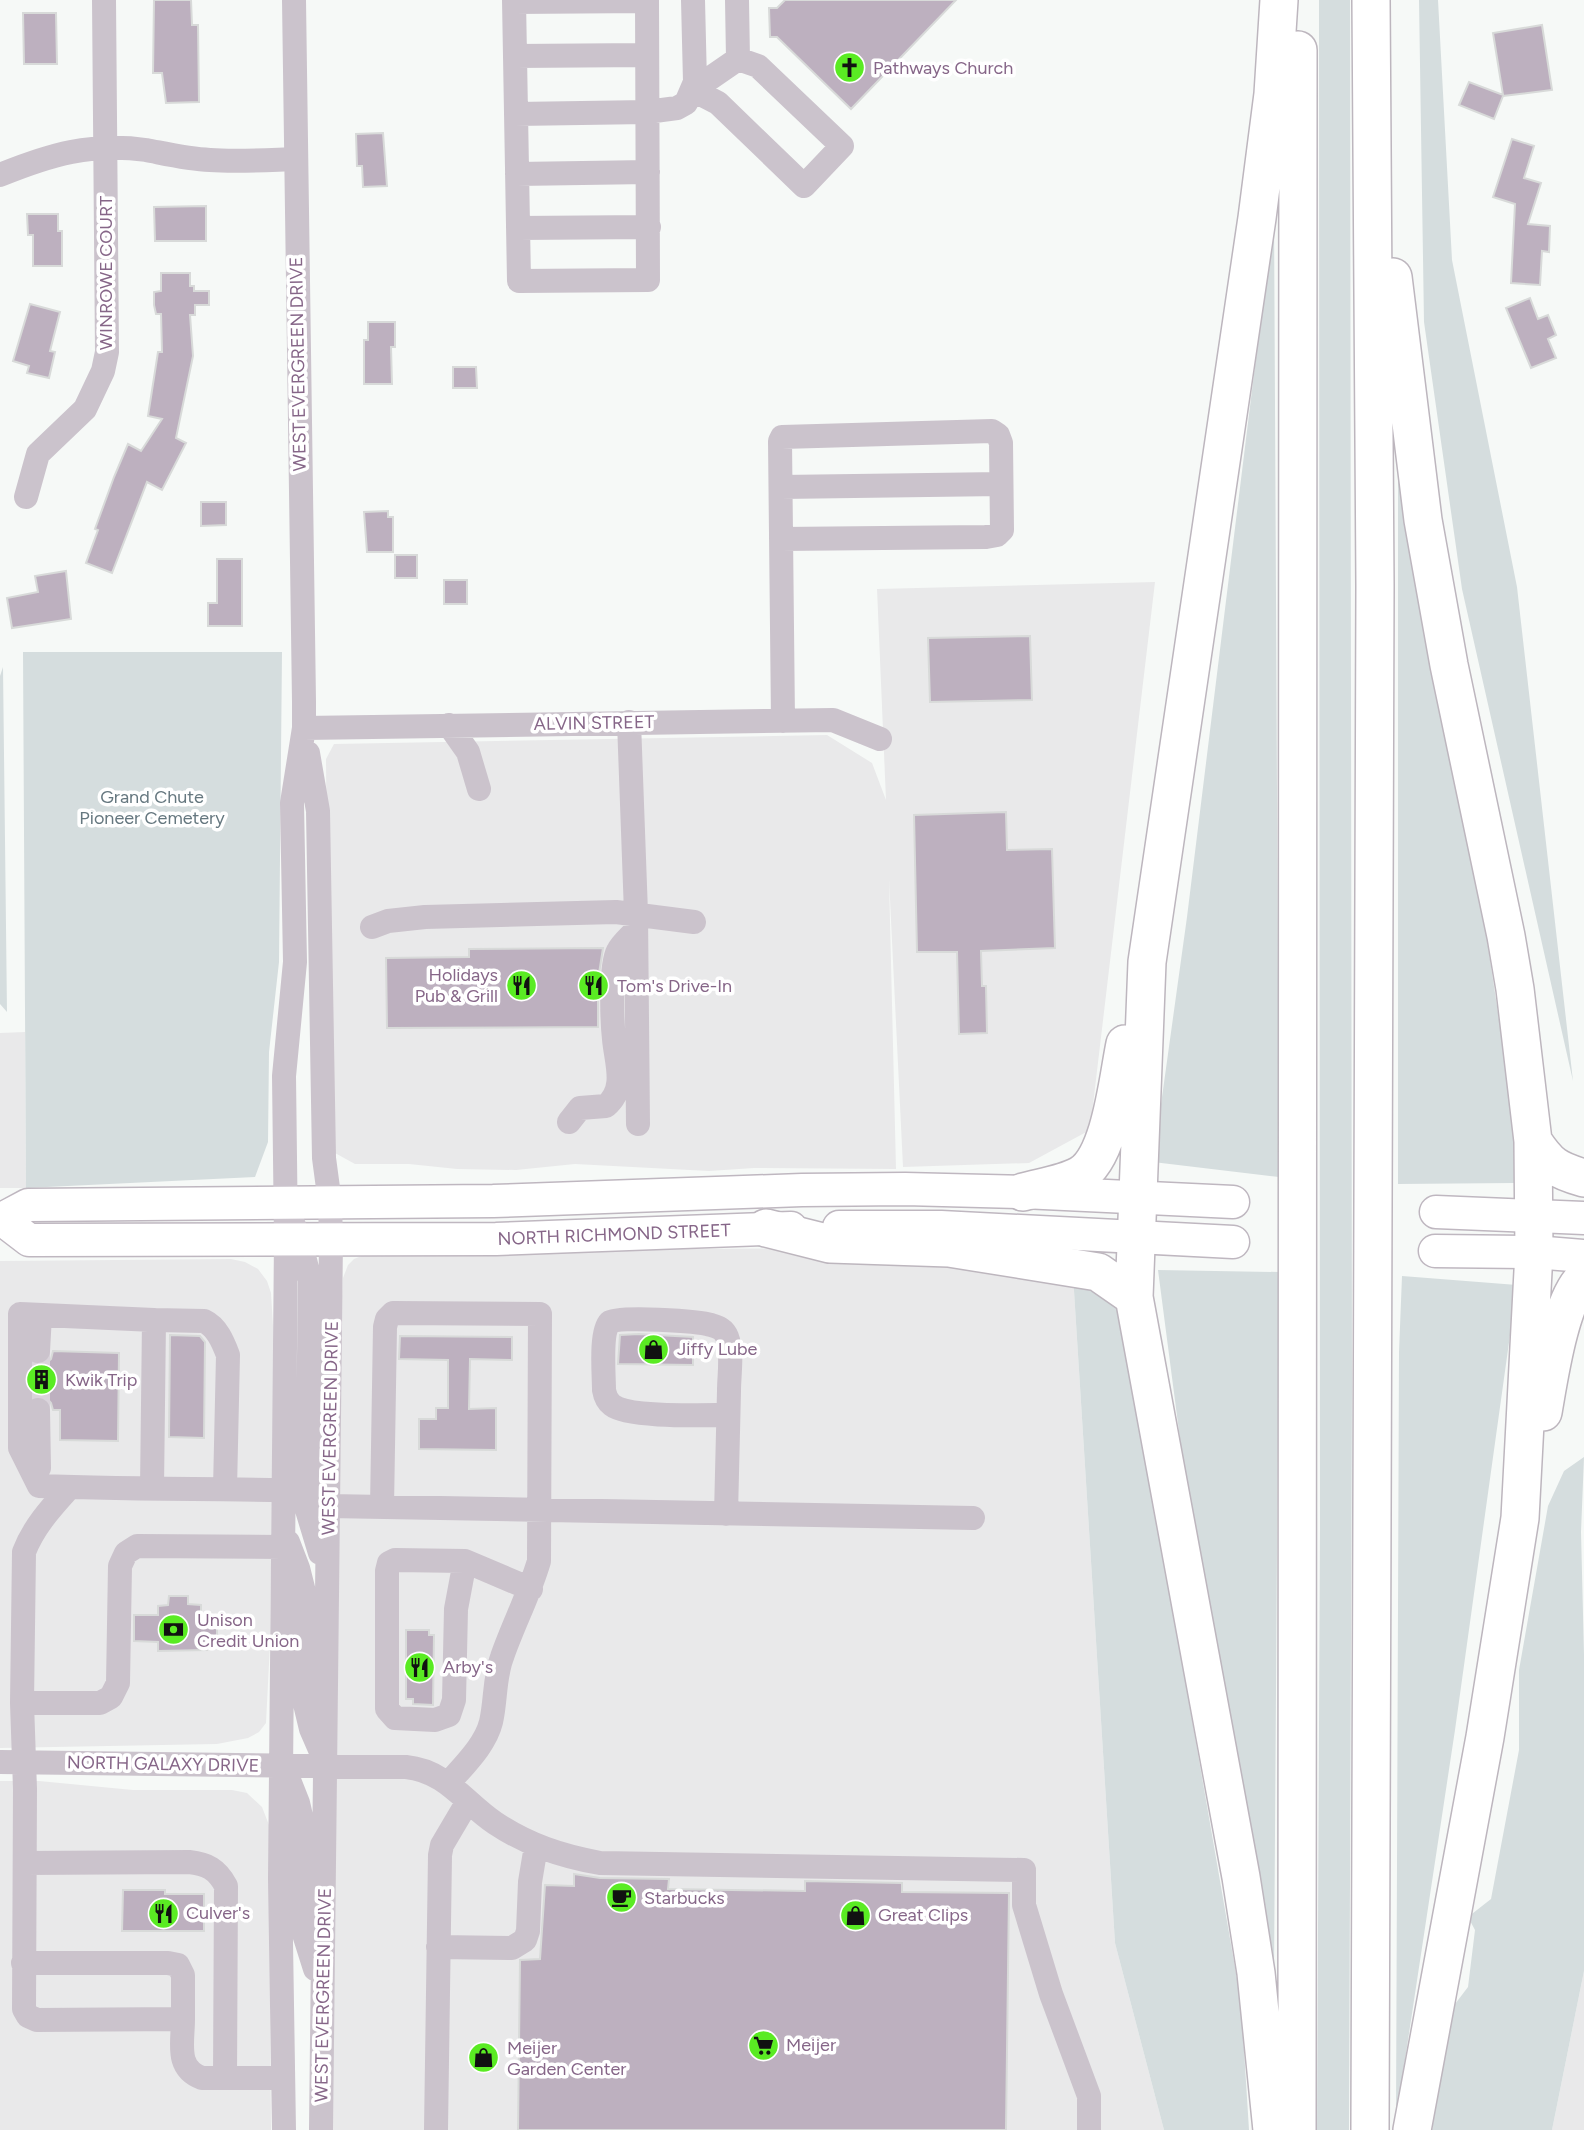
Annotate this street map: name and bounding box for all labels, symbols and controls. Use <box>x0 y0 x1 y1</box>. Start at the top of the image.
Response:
church icon: Pathways Church <box>833 51 867 85</box>
place label: Pathways Church <box>873 57 1013 79</box>
street label: WINROWE COURT <box>95 196 117 350</box>
street label: WEST EVERGREEN DRIVE <box>285 256 311 472</box>
street label: ALVIN STREET <box>533 711 655 735</box>
park label: Grand Chute Pioneer Cemetery <box>79 786 225 829</box>
place label: Holidays Pub & Grill <box>415 964 498 1007</box>
restaurant icon: Holidays Pub & Grill <box>504 968 538 1002</box>
restaurant icon: Tom's Drive-In <box>577 969 611 1003</box>
place label: Tom's Drive-In <box>617 975 732 997</box>
street label: NORTH RICHMOND STREET <box>497 1219 731 1250</box>
street label: WEST EVERGREEN DRIVE <box>317 1320 343 1536</box>
shop icon: Jiffy Lube <box>637 1332 671 1366</box>
place label: Jiffy Lube <box>677 1338 758 1360</box>
building icon: Kwik Trip <box>25 1363 59 1397</box>
place label: Kwik Trip <box>65 1369 137 1391</box>
place label: Unison Credit Union <box>197 1609 299 1652</box>
bank icon: Unison Credit Union <box>157 1613 191 1647</box>
restaurant icon: Arby's <box>403 1650 437 1684</box>
place label: Arby's <box>443 1656 493 1678</box>
street label: NORTH GALAXY DRIVE <box>67 1751 259 1777</box>
cafe icon: Starbucks <box>604 1881 638 1915</box>
street label: WEST EVERGREEN DRIVE <box>310 1887 336 2103</box>
place label: Starbucks <box>644 1887 725 1909</box>
restaurant icon: Culver's <box>146 1896 180 1930</box>
shop icon: Great Clips <box>838 1898 872 1932</box>
place label: Culver's <box>186 1902 250 1924</box>
place label: Great Clips <box>878 1904 968 1926</box>
supermarket icon: Meijer <box>746 2028 780 2062</box>
place label: Meijer <box>786 2034 836 2056</box>
place label: Meijer Garden Center <box>507 2037 626 2080</box>
shop icon: Meijer Garden Center <box>467 2041 501 2075</box>

